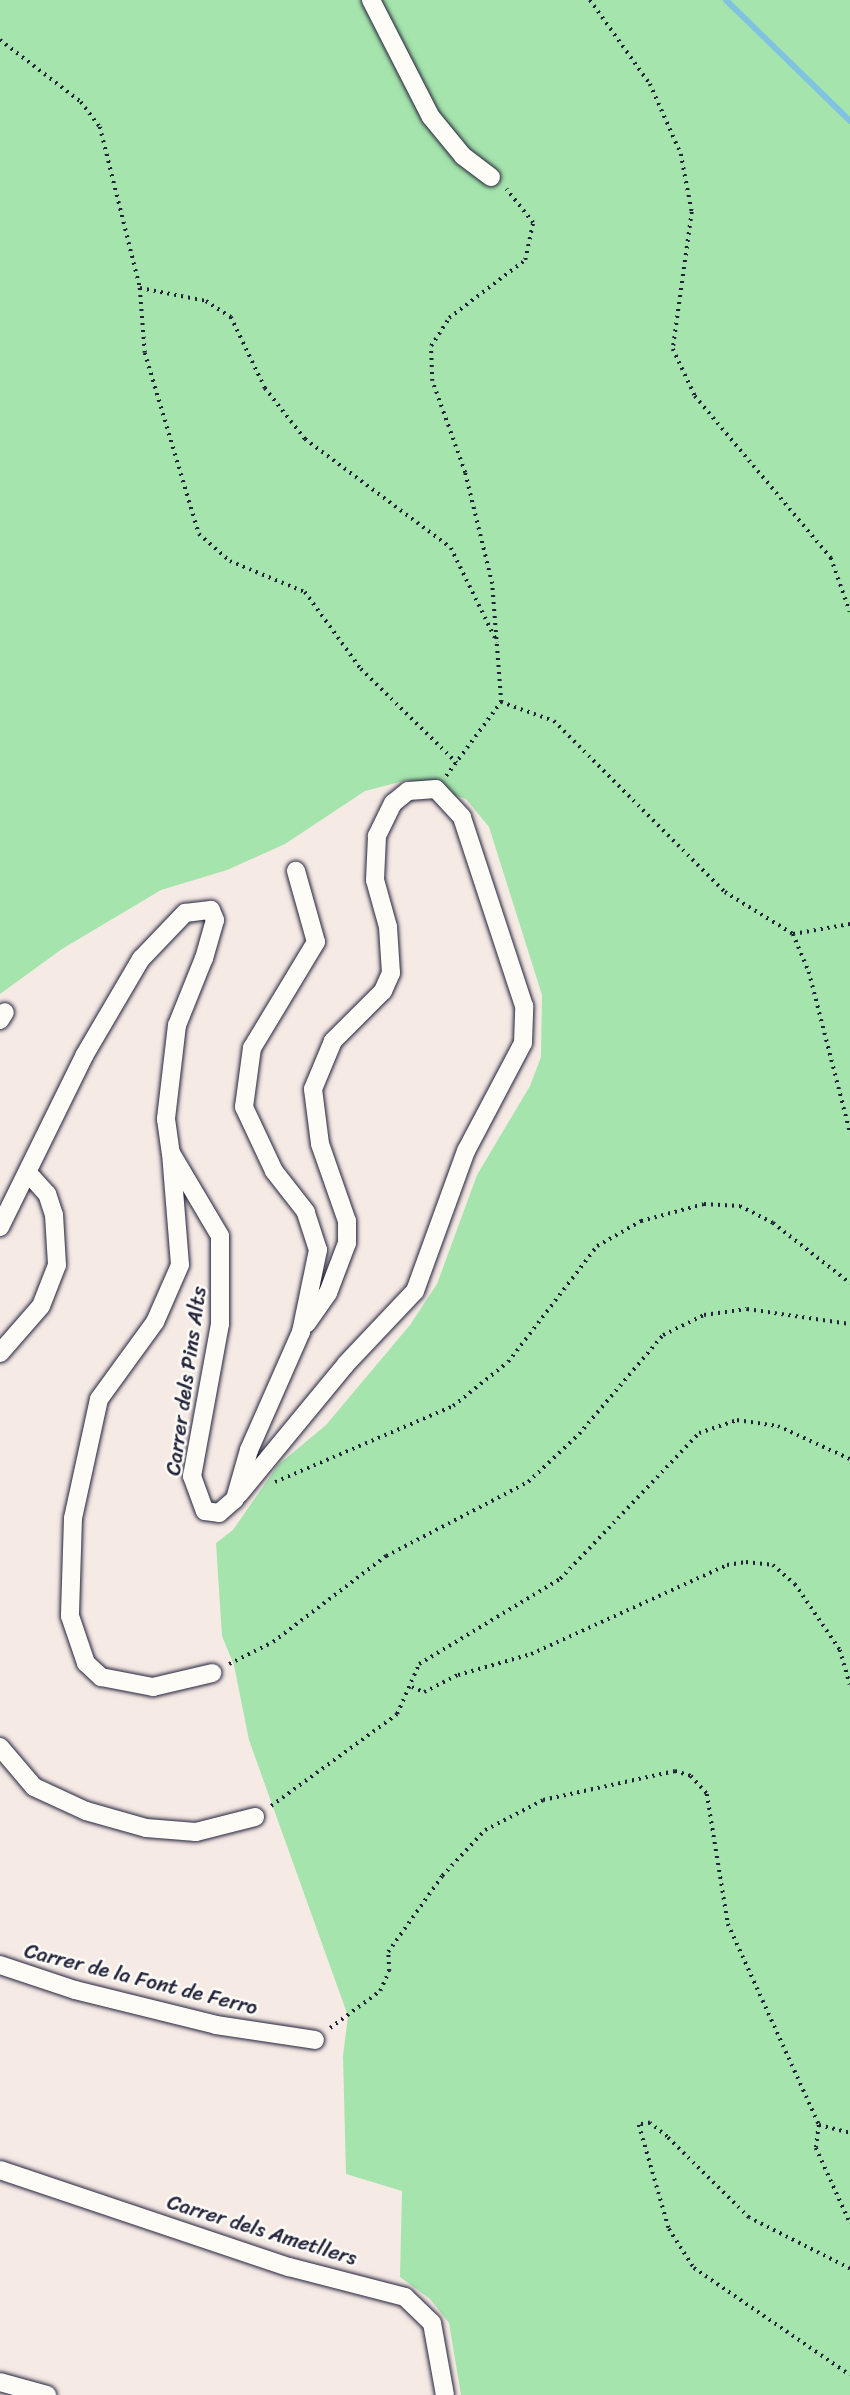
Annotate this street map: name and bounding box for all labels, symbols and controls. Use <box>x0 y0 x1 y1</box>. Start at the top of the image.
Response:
street label: Carrer dels Pins Alts <box>160 1285 212 1477</box>
street label: Carrer de la Font de Ferro <box>21 1938 261 2020</box>
street label: Carrer dels Ametllers <box>164 2189 360 2271</box>

